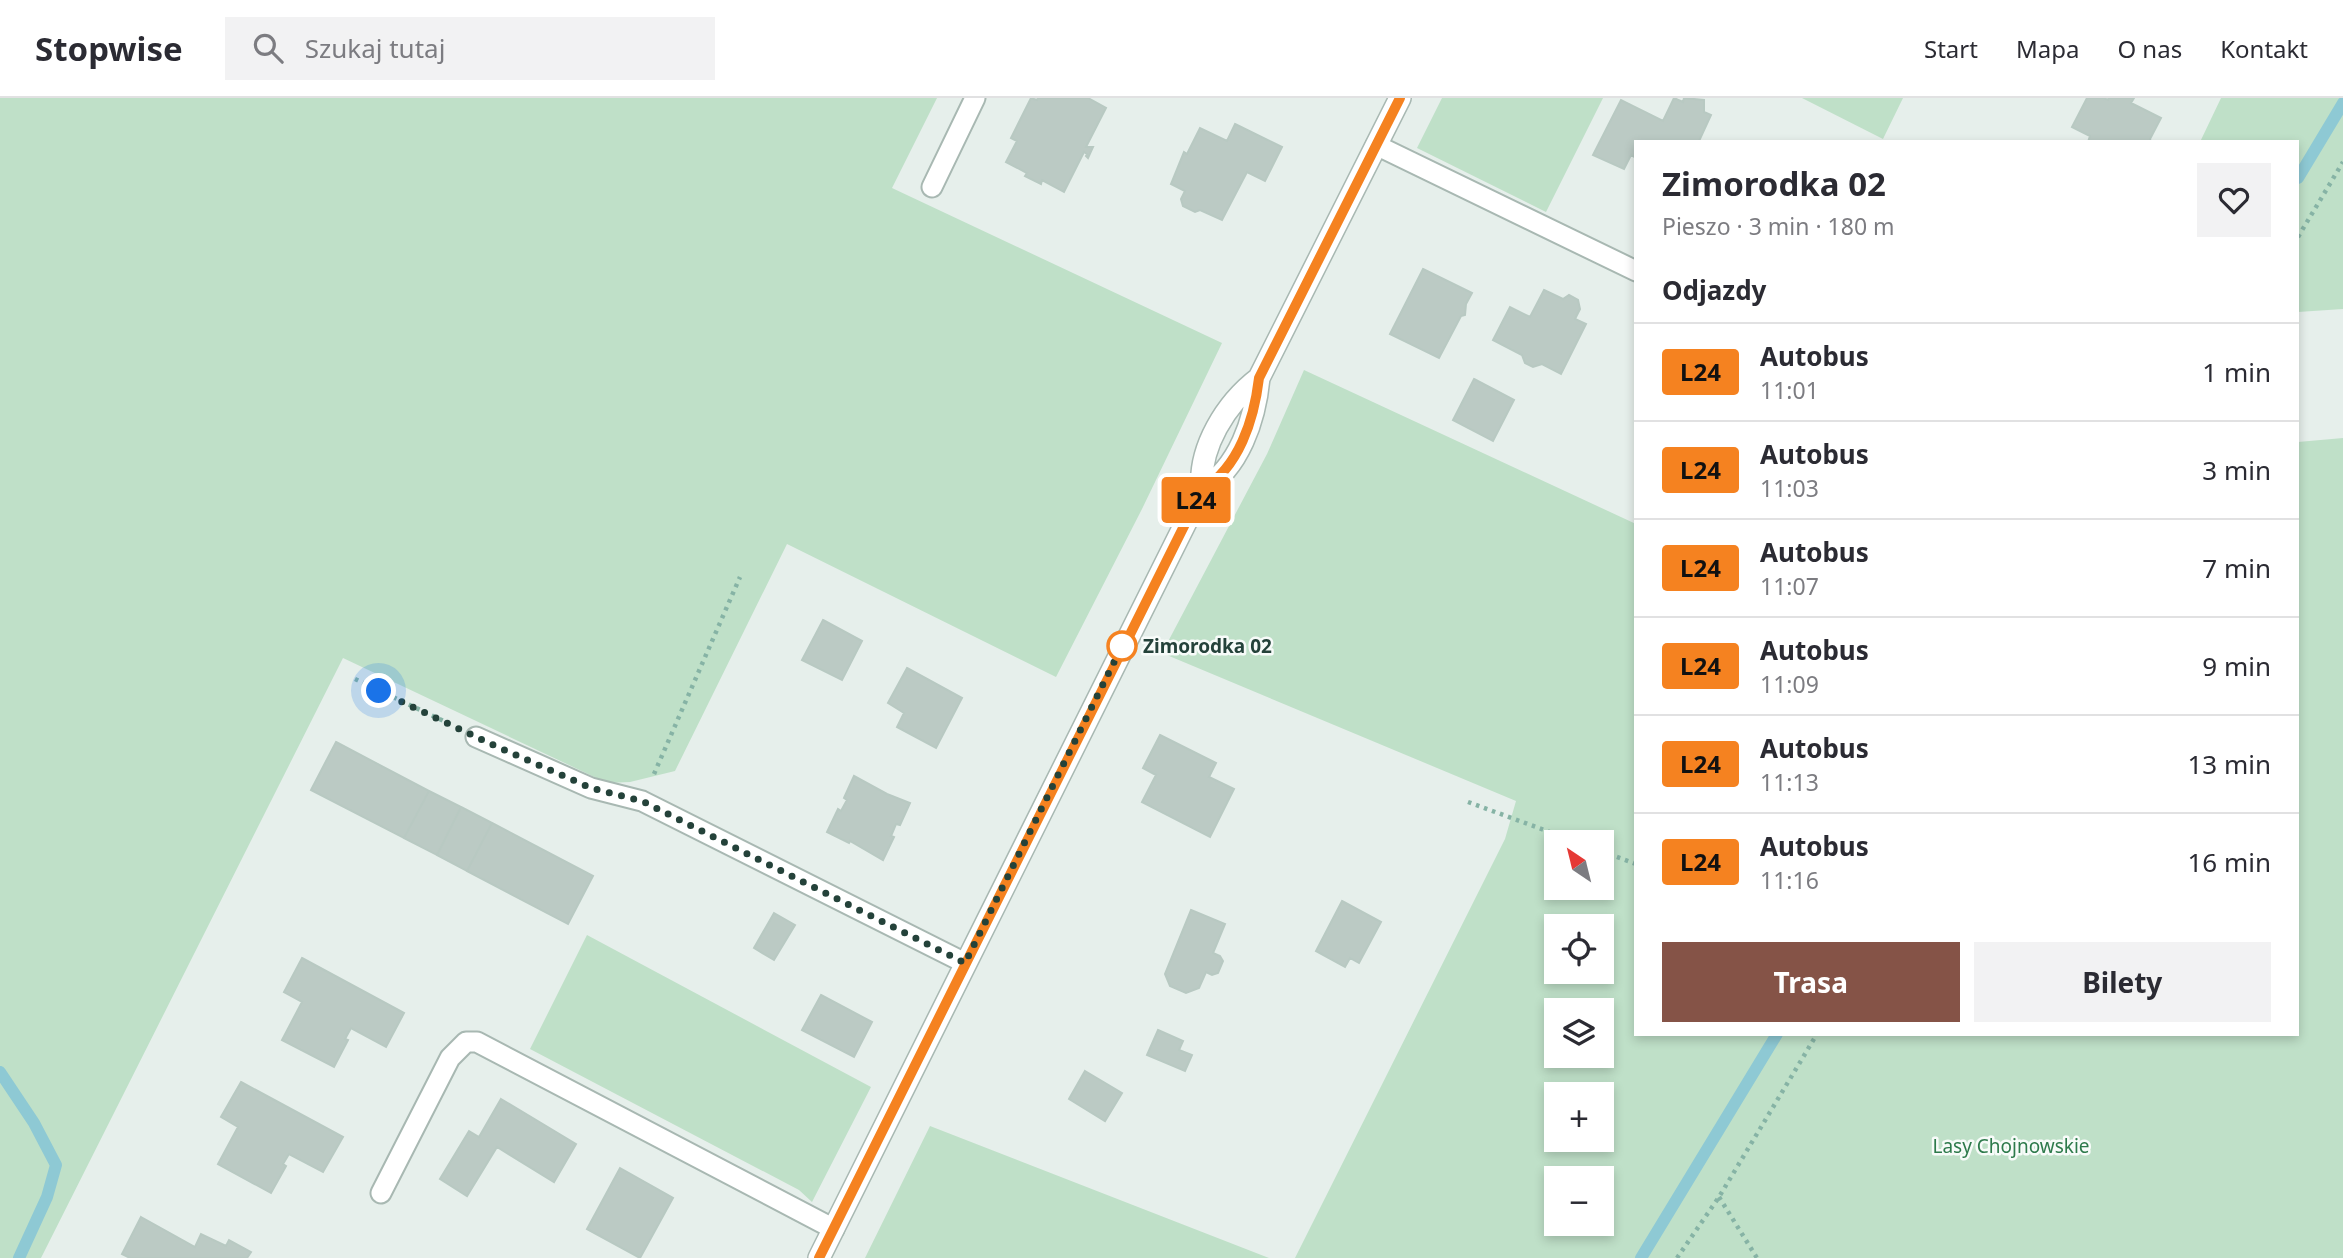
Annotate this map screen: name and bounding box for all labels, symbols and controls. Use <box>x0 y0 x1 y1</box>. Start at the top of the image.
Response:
search box <box>225 17 715 80</box>
text: Stopwise <box>35 26 183 71</box>
icon: search <box>249 29 287 67</box>
text: Szukaj tutaj <box>305 30 445 66</box>
text: Start <box>1924 32 1978 65</box>
text: Mapa <box>2016 32 2079 65</box>
text: O nas <box>2117 32 2182 65</box>
text: Kontakt <box>2220 32 2308 65</box>
text: Zimorodka 02 <box>1662 161 1886 206</box>
button: heart <box>2197 163 2271 237</box>
text: Pieszo · 3 min · 180 m <box>1662 210 1895 242</box>
text: Odjazdy <box>1662 272 1766 308</box>
text: Autobus <box>1760 338 1869 374</box>
text: 1 min <box>2202 354 2271 390</box>
text: L24 <box>1680 355 1721 388</box>
text: 11:01 <box>1760 374 1819 406</box>
text: Autobus <box>1760 436 1869 472</box>
text: 3 min <box>2202 452 2271 488</box>
text: L24 <box>1680 453 1721 486</box>
text: 11:03 <box>1760 472 1819 504</box>
line badge: L24 <box>1156 477 1236 523</box>
text: L24 <box>1176 483 1216 516</box>
text: Autobus <box>1760 534 1869 570</box>
text: 7 min <box>2202 550 2271 586</box>
text: L24 <box>1680 551 1721 584</box>
text: 11:07 <box>1760 570 1819 602</box>
marker: Zimorodka 02 <box>1107 631 1137 661</box>
text: Autobus <box>1760 632 1869 668</box>
place label: Zimorodka 02 <box>1143 633 1272 659</box>
text: 9 min <box>2202 648 2271 684</box>
text: L24 <box>1680 649 1721 682</box>
text: 11:09 <box>1760 668 1819 700</box>
your location <box>361 673 396 708</box>
text: Autobus <box>1760 730 1869 766</box>
text: 13 min <box>2187 746 2271 782</box>
text: L24 <box>1680 747 1721 780</box>
text: 11:13 <box>1760 766 1819 798</box>
text: Autobus <box>1760 828 1869 864</box>
north arrow <box>1544 830 1614 900</box>
map controls <box>1544 830 1614 1236</box>
text: 16 min <box>2187 844 2271 880</box>
text: L24 <box>1680 845 1721 878</box>
text: 11:16 <box>1760 864 1819 896</box>
button: locate <box>1544 914 1614 984</box>
button: Trasa <box>1662 942 1960 1022</box>
button: Bilety <box>1974 942 2271 1022</box>
button: layers <box>1544 998 1614 1068</box>
button: + <box>1544 1082 1614 1152</box>
park label: Lasy Chojnowskie <box>1932 1133 2090 1159</box>
button: − <box>1544 1166 1614 1236</box>

